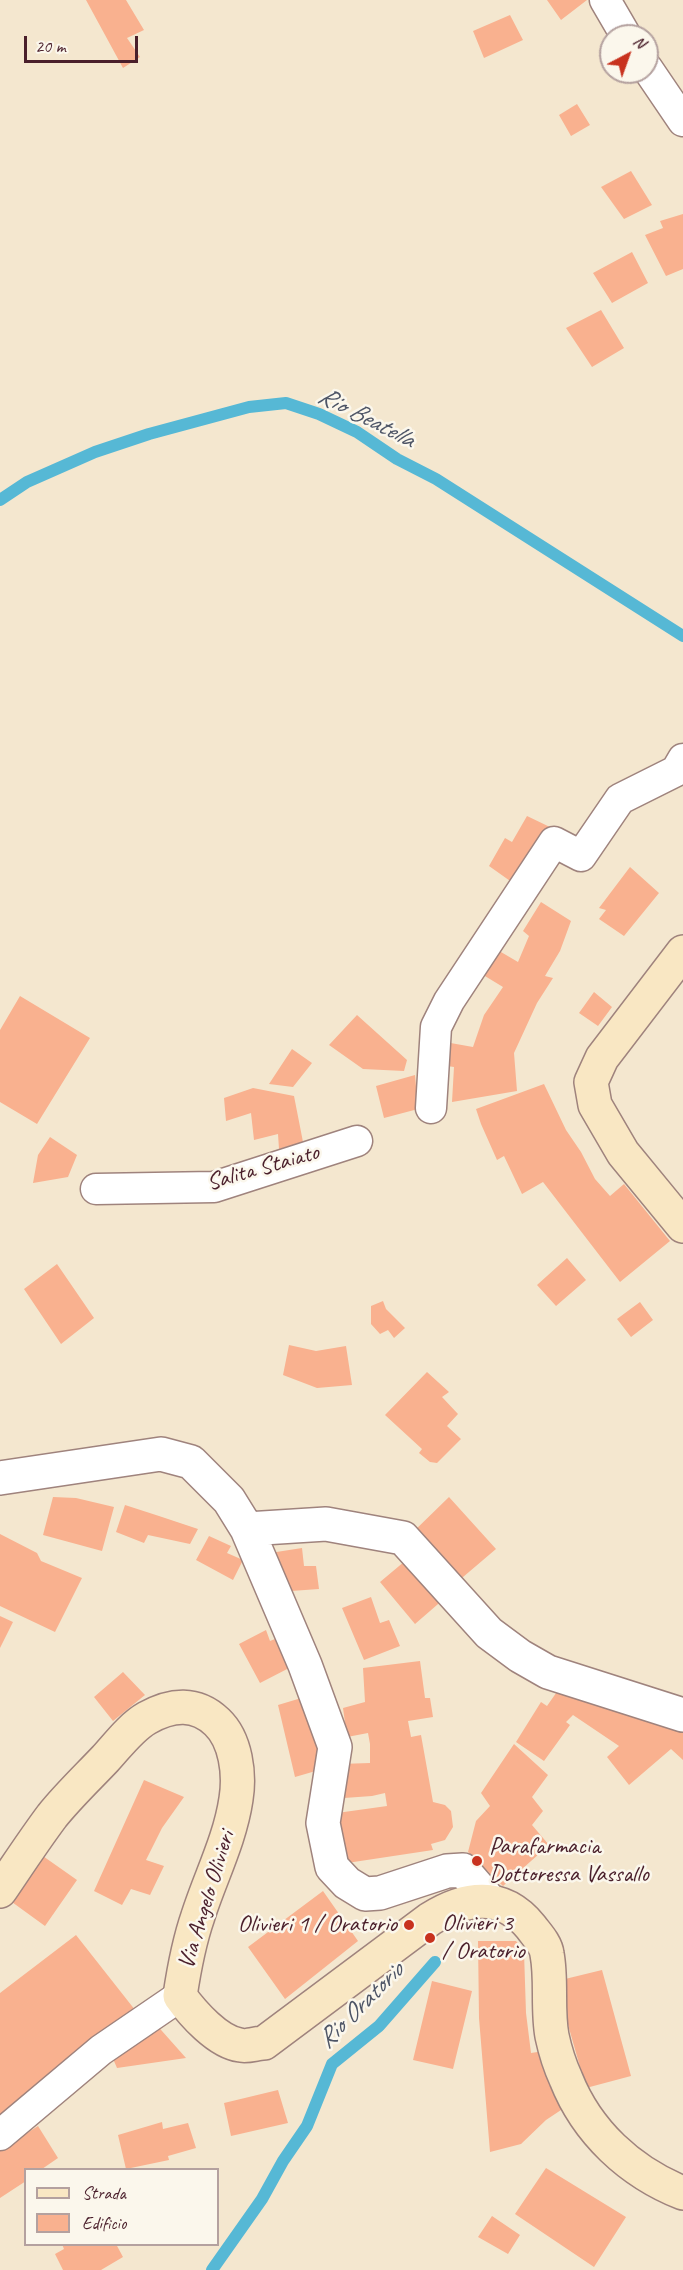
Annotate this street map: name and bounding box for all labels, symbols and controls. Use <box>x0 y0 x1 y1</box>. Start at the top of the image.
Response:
scale bar <box>27 24 141 62</box>
north arrow <box>599 24 659 84</box>
text: N <box>629 31 650 53</box>
text: 20 m <box>35 35 66 57</box>
water label: Rio Beatella <box>313 381 419 455</box>
street label: Salita Staiato <box>204 1138 322 1198</box>
street label: Via Angelo Olivieri <box>172 1827 242 1973</box>
place label: Parafarmacia Dottoressa Vassallo <box>489 1833 649 1889</box>
marker: Parafarmacia Dottoressa Vassallo <box>470 1854 484 1868</box>
place label: Olivieri 3 / Oratorio <box>442 1910 525 1966</box>
place label: Olivieri 1 / Oratorio <box>238 1911 397 1939</box>
marker: Olivieri 1 / Oratorio <box>402 1918 416 1932</box>
marker: Olivieri 3 / Oratorio <box>423 1931 437 1945</box>
water label: Rio Oratorio <box>311 1956 411 2056</box>
legend <box>24 2168 219 2246</box>
text: Strada <box>82 2182 126 2204</box>
text: Edificio <box>82 2212 126 2234</box>

